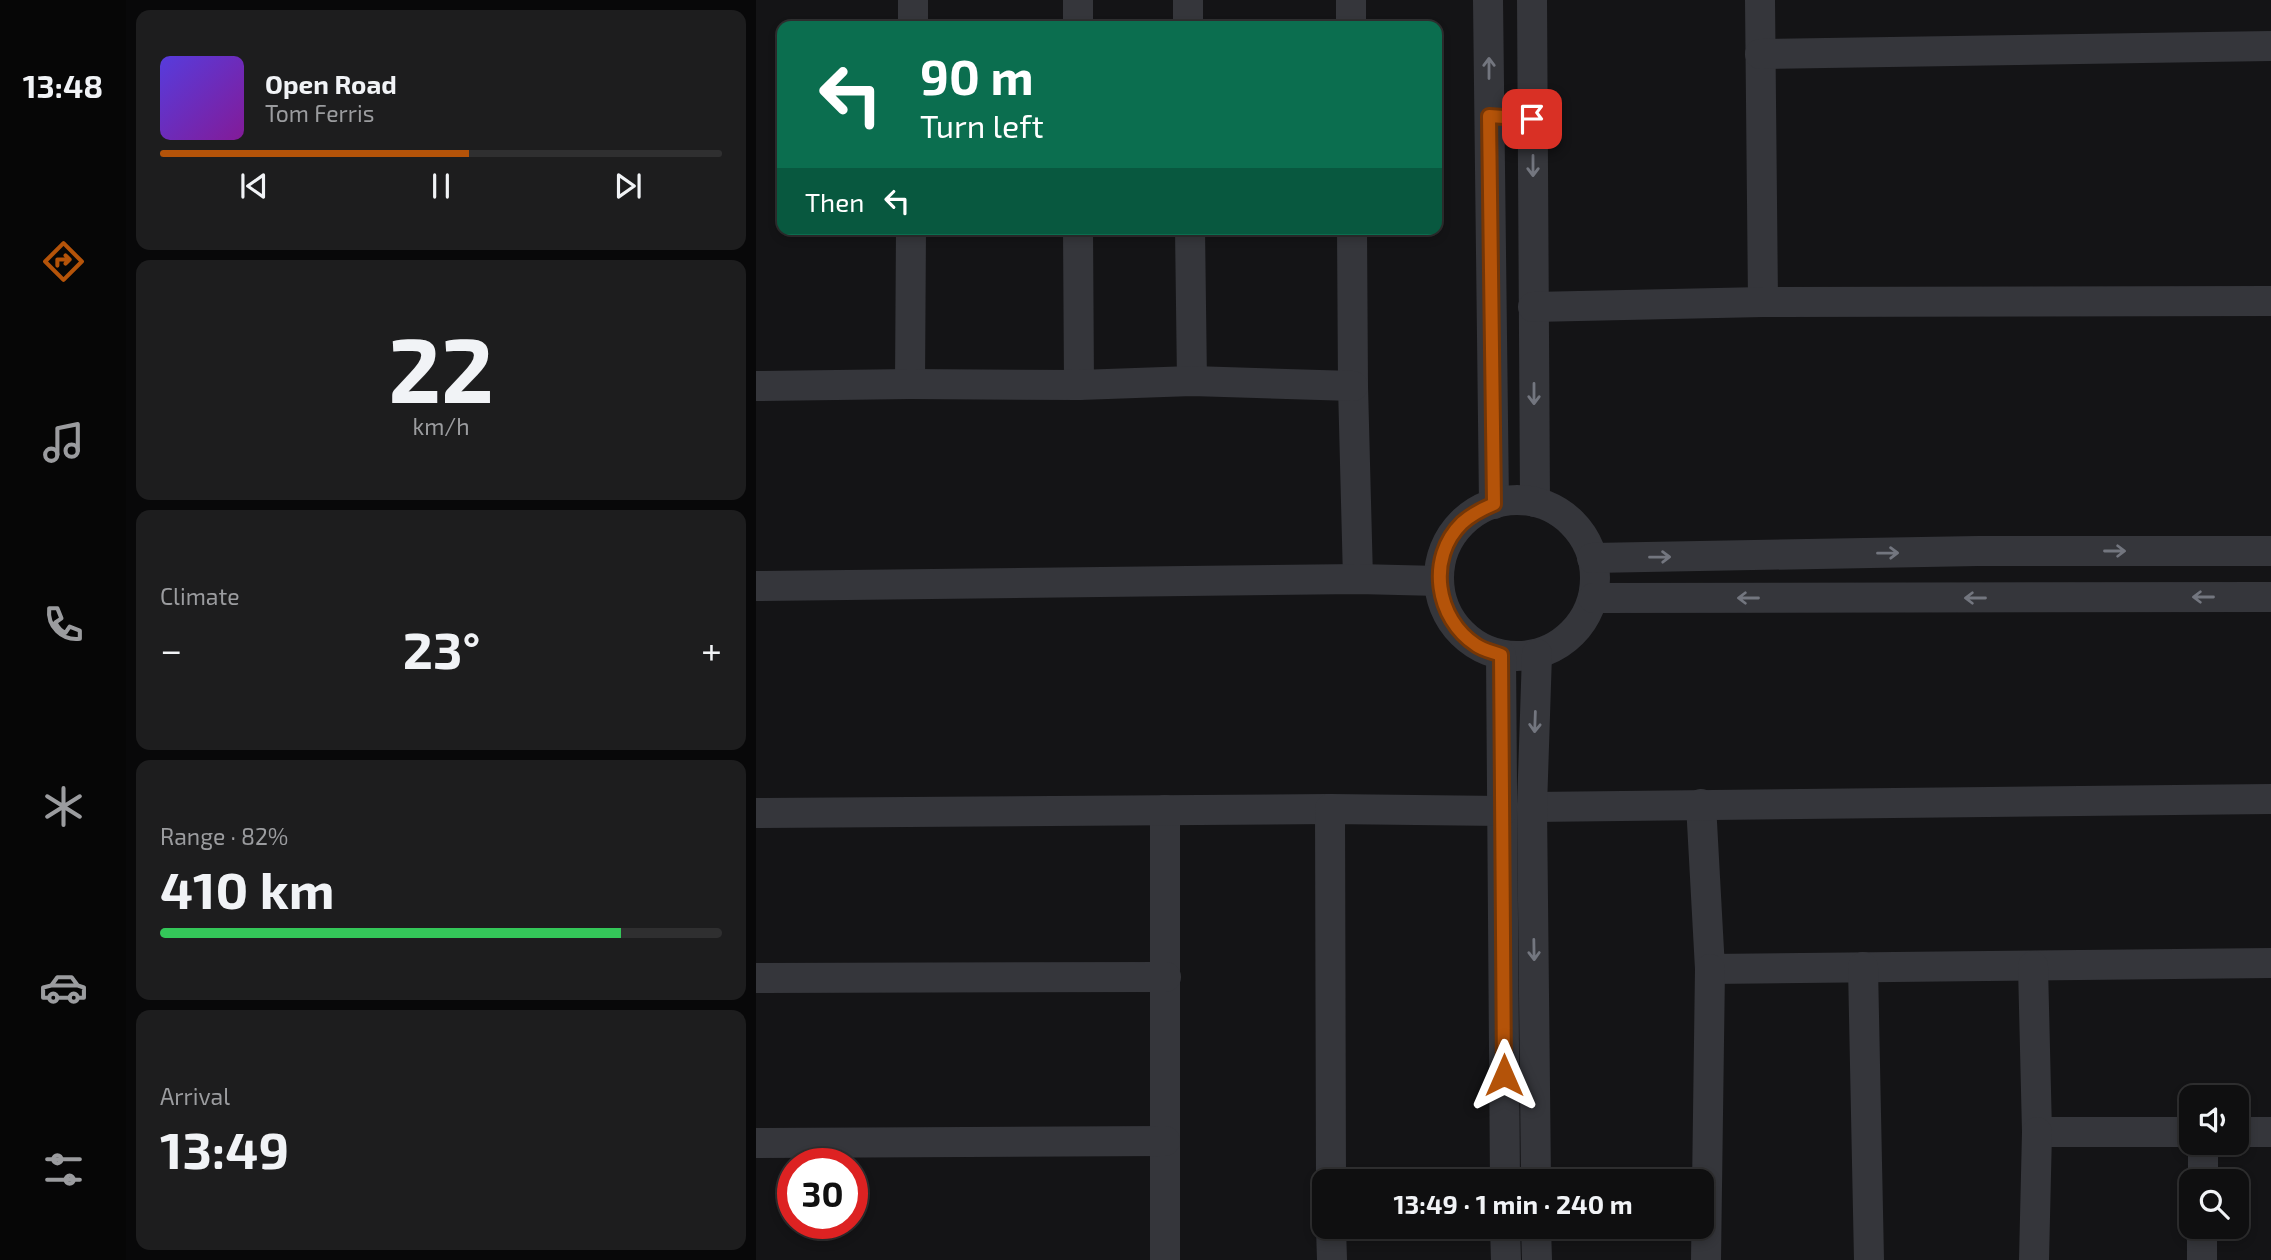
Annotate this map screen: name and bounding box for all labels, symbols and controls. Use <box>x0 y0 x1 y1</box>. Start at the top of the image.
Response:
text: 90 m <box>920 46 1034 105</box>
icon: left <box>805 49 896 140</box>
one-way arrow <box>1482 57 1496 80</box>
text: 13:48 <box>23 66 103 104</box>
text: Open Road <box>265 68 397 99</box>
pin <box>1502 89 1562 149</box>
text: Tom Ferris <box>265 99 374 127</box>
icon: arrive <box>1513 100 1551 138</box>
text: Turn left <box>920 106 1044 144</box>
one-way arrow <box>1526 154 1540 177</box>
icon: previous <box>235 167 273 205</box>
icon: pause <box>422 167 460 205</box>
icon: next <box>609 167 647 205</box>
icon: left <box>878 182 916 220</box>
text: Then <box>805 186 864 217</box>
icon: directions <box>39 237 88 286</box>
text: 22 <box>388 312 494 421</box>
one-way arrow <box>1527 382 1541 405</box>
text: km/h <box>412 412 470 440</box>
icon: music <box>39 418 88 467</box>
one-way arrow <box>2103 544 2126 558</box>
one-way arrow <box>1876 546 1899 559</box>
one-way arrow <box>1648 550 1671 563</box>
text: Climate <box>160 582 240 610</box>
one-way arrow <box>2192 590 2215 604</box>
one-way arrow <box>1737 591 1760 605</box>
one-way arrow <box>1964 591 1987 605</box>
icon: phone <box>39 600 88 649</box>
text: 23° <box>403 617 480 679</box>
text: − <box>160 626 182 672</box>
text: + <box>701 626 722 672</box>
one-way arrow <box>1528 711 1541 734</box>
icon: climate <box>39 782 88 831</box>
text: Range · 82% <box>160 822 288 850</box>
text: 410 km <box>160 857 335 919</box>
one-way arrow <box>1527 938 1541 961</box>
icon: car <box>39 963 88 1012</box>
position arrow <box>1467 1038 1541 1112</box>
text: Arrival <box>160 1082 230 1110</box>
map controls <box>2179 1085 2249 1239</box>
button: sound <box>2179 1085 2249 1155</box>
text: 13:49 <box>160 1117 289 1179</box>
icon: filters <box>39 1145 88 1194</box>
speed limit sign: 30 <box>777 1148 868 1239</box>
button: search <box>2179 1169 2249 1239</box>
text: 13:49 · 1 min · 240 m <box>1393 1188 1633 1219</box>

